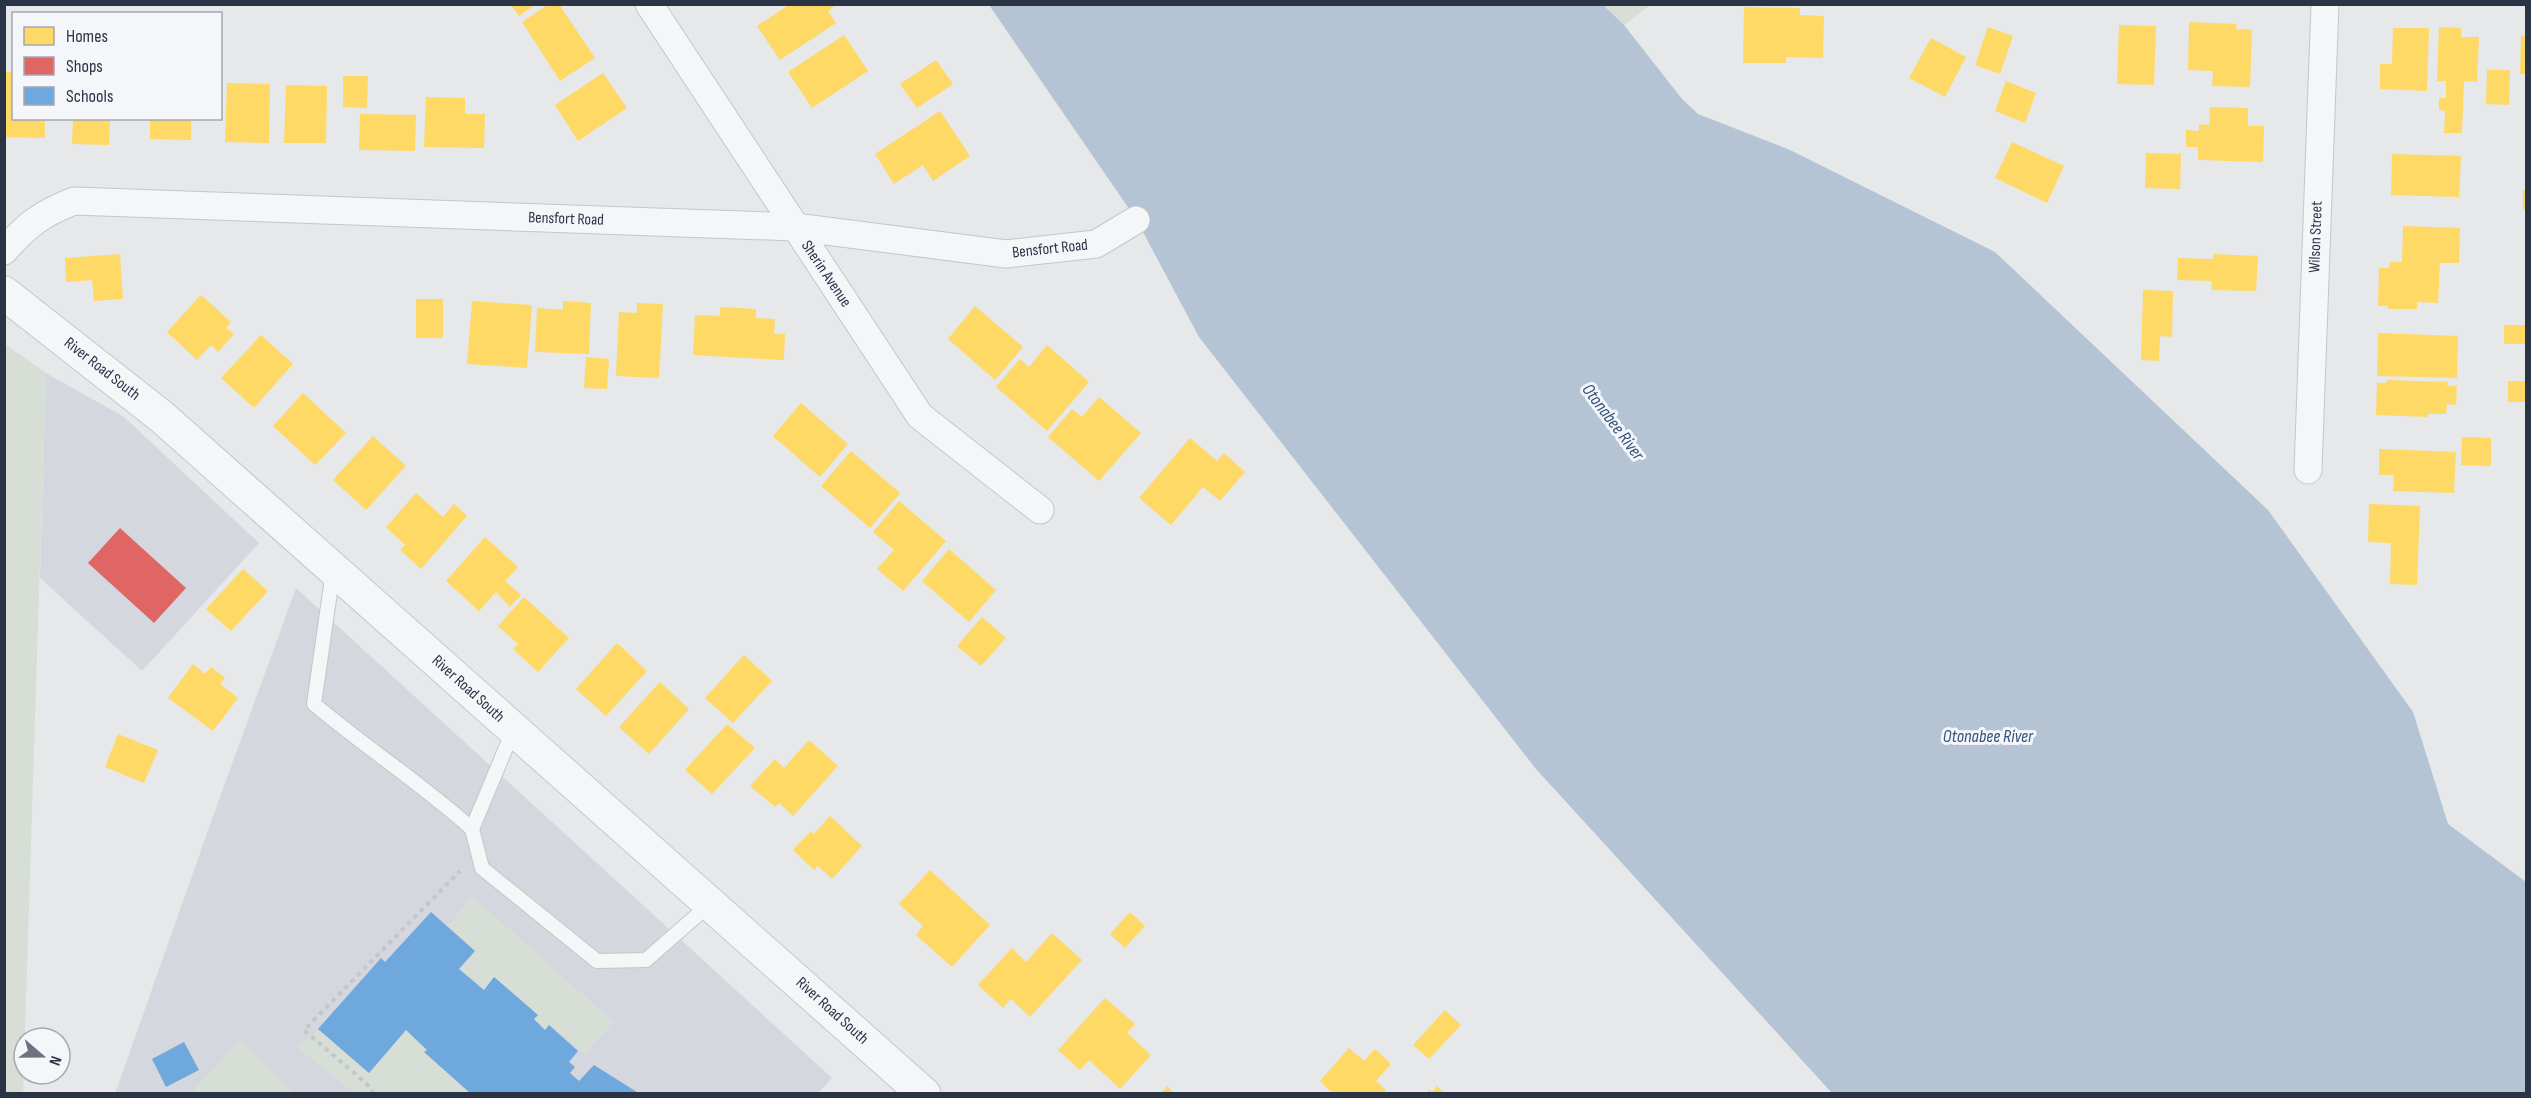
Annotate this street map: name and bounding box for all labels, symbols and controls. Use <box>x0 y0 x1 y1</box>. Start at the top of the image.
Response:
legend <box>12 12 222 120</box>
text: Homes <box>66 26 108 47</box>
text: Shops <box>66 56 103 77</box>
text: Schools <box>66 86 113 107</box>
street label: Wilson Street <box>2305 201 2327 273</box>
street label: Bensfort Road <box>528 208 604 230</box>
street label: Bensfort Road <box>1011 236 1089 262</box>
street label: Sherin Avenue <box>797 237 855 311</box>
street label: River Road South <box>60 333 144 405</box>
water label: Otonabee River <box>1577 380 1649 465</box>
street label: River Road South <box>428 651 508 727</box>
water label: Otonabee River <box>1943 726 2034 747</box>
street label: River Road South <box>792 973 872 1049</box>
north arrow <box>12 1026 72 1086</box>
text: N <box>44 1053 65 1068</box>

